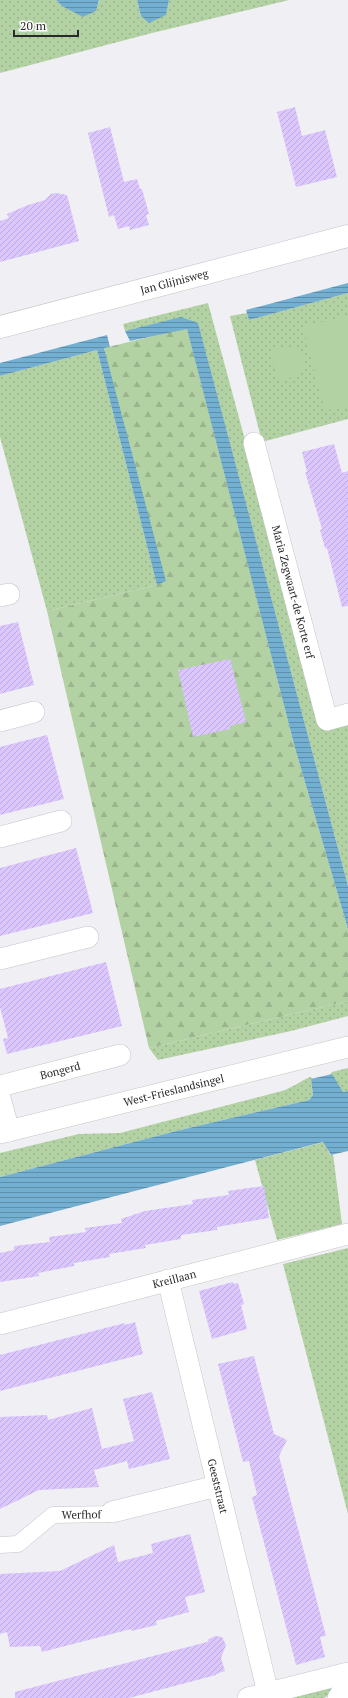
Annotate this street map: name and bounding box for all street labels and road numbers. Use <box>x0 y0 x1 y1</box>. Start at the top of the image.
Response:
street label: Jan Glijnisweg <box>139 266 210 297</box>
street label: Maria Zegwaart-de Korte erf <box>269 524 318 661</box>
street label: Bongerd <box>38 1059 82 1082</box>
street label: West-Frieslandsingel <box>122 1071 225 1109</box>
street label: Kreillaan <box>151 1266 198 1291</box>
street label: Geeststraat <box>205 1457 231 1515</box>
street label: Werfhof <box>62 1507 103 1522</box>

